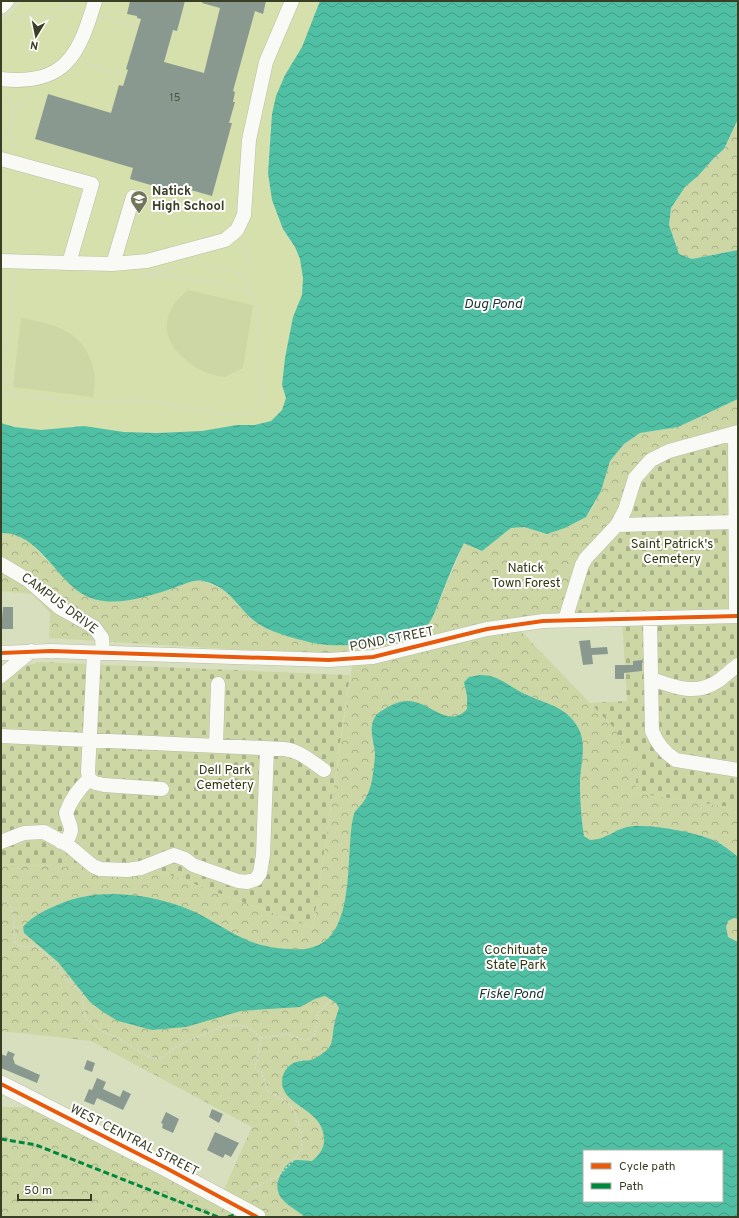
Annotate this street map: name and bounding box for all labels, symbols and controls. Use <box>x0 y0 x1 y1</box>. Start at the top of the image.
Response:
north arrow <box>16 16 56 56</box>
text: N <box>29 37 40 52</box>
house number: 15 <box>170 91 181 105</box>
place label: Natick High School <box>152 184 225 215</box>
school or university icon: Natick High School <box>129 189 149 214</box>
water label: Dug Pond <box>464 296 524 313</box>
park label: Saint Patrick's Cemetery <box>631 537 713 568</box>
park label: Natick Town Forest <box>491 561 561 592</box>
street label: CAMPUS DRIVE <box>17 570 101 638</box>
street label: POND STREET <box>349 624 435 656</box>
park label: Dell Park Cemetery <box>196 763 254 794</box>
park label: Cochituate State Park <box>484 943 548 974</box>
water label: Fiske Pond <box>479 986 545 1003</box>
street label: WEST CENTRAL STREET <box>67 1102 201 1180</box>
legend <box>583 1150 723 1202</box>
text: Cycle path <box>619 1159 676 1175</box>
scale bar <box>18 1176 91 1202</box>
text: Path <box>619 1179 644 1195</box>
text: 50 m <box>24 1183 52 1199</box>

